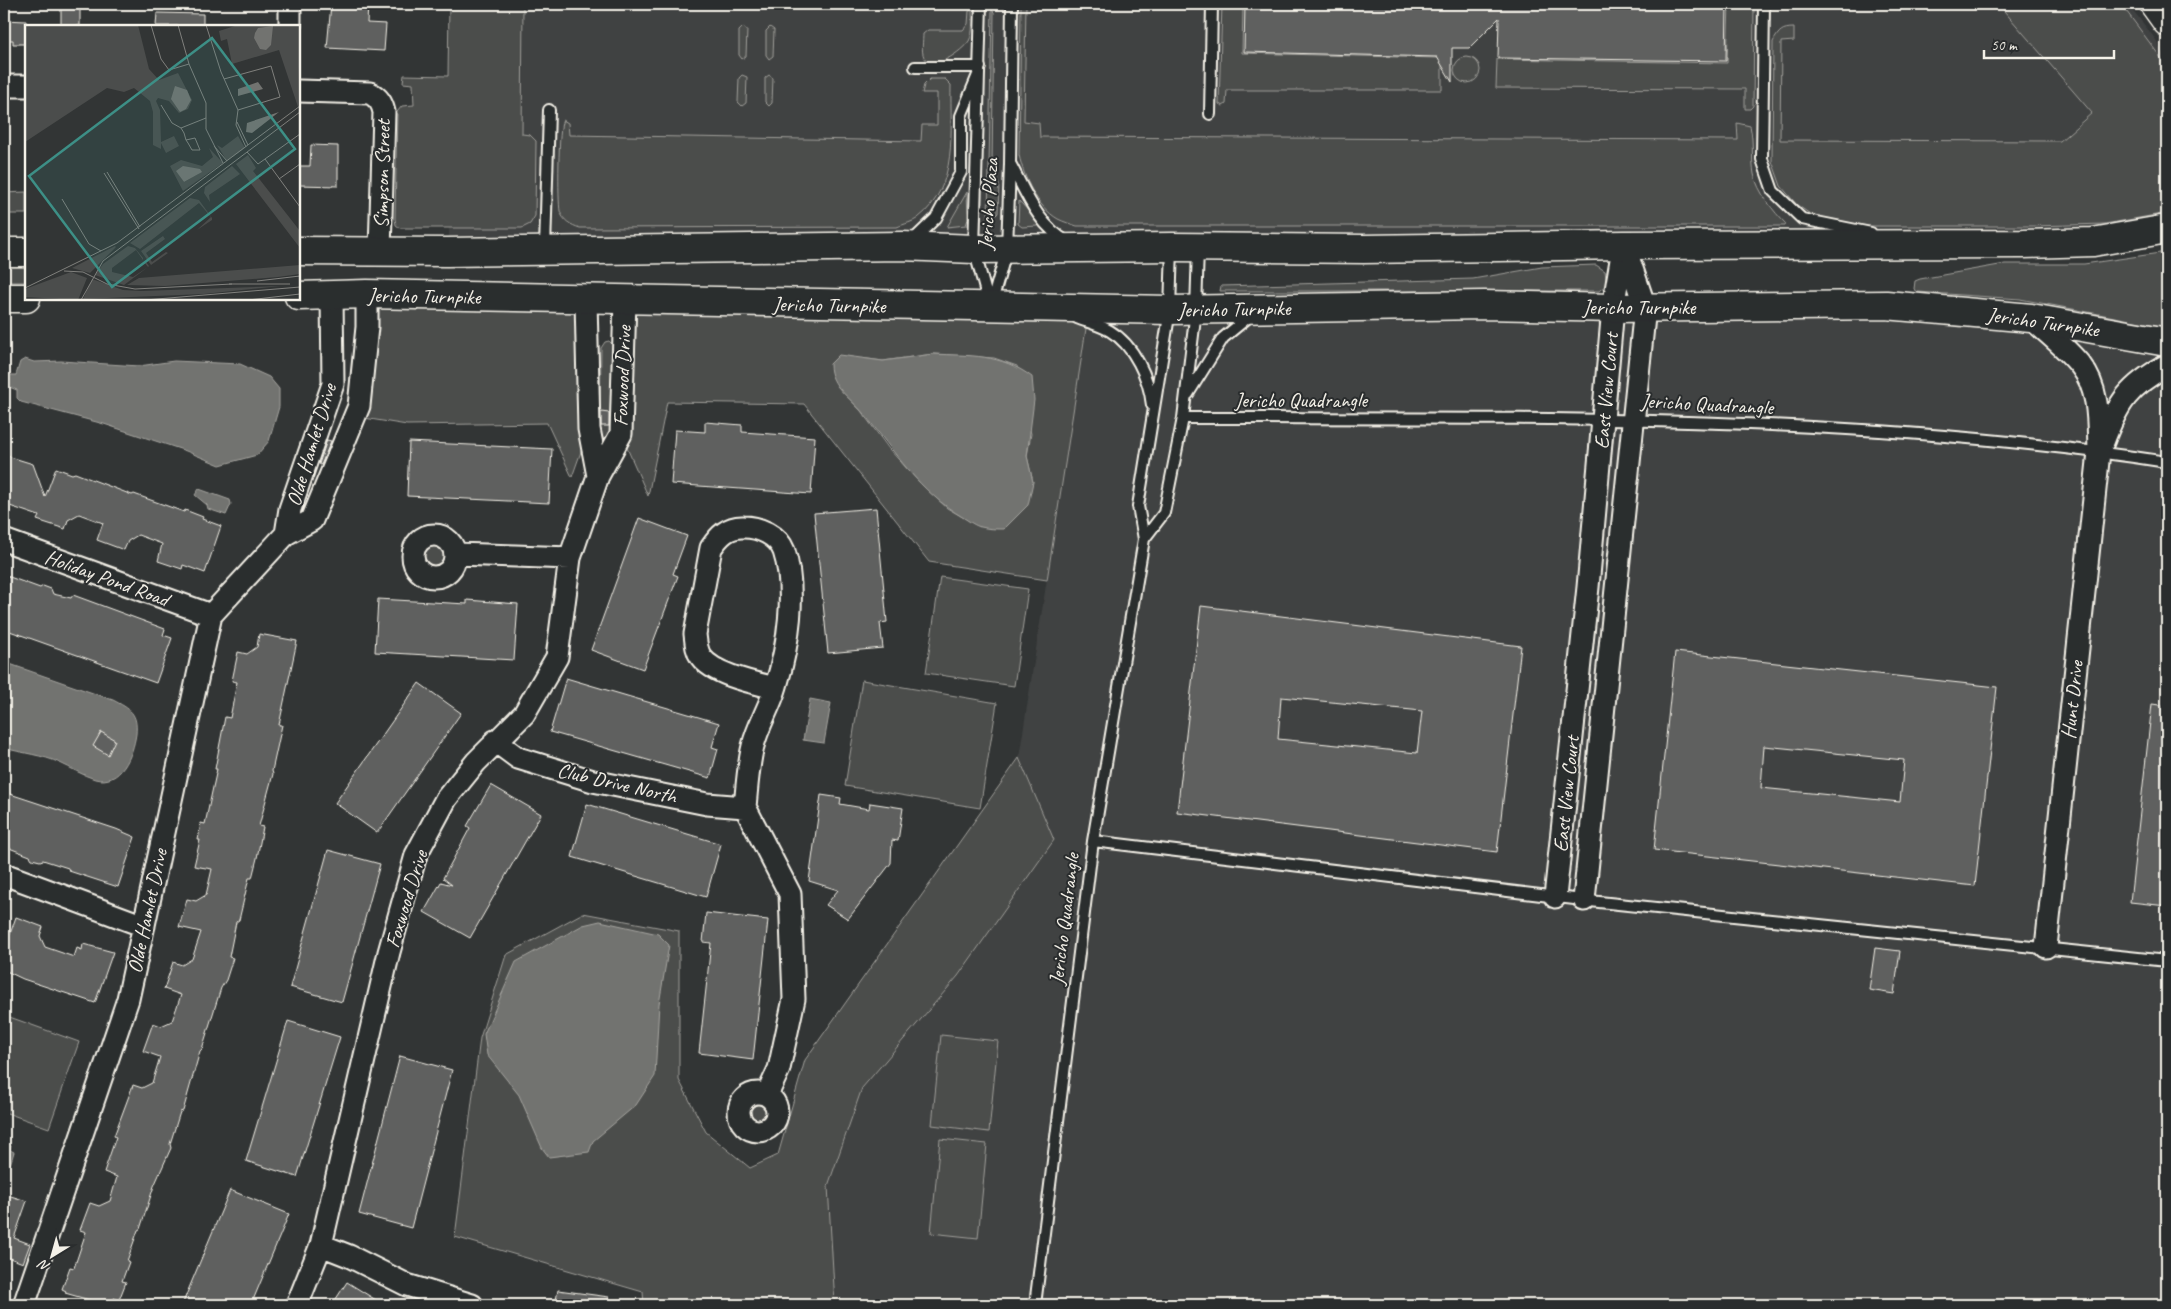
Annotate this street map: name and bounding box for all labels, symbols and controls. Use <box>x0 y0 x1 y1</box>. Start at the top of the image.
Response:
inset map <box>25 25 300 300</box>
scale bar <box>1984 28 2114 60</box>
text: 50 m <box>1991 36 2018 55</box>
street label: Simpson Street <box>368 117 396 229</box>
street label: Jericho Plaza <box>972 156 1004 252</box>
street label: Jericho Turnpike <box>366 282 482 310</box>
street label: Jericho Turnpike <box>771 291 887 319</box>
street label: Jericho Turnpike <box>1582 294 1697 320</box>
street label: Jericho Turnpike <box>1176 295 1292 323</box>
street label: Jericho Turnpike <box>1984 301 2102 343</box>
street label: Foxwood Drive <box>607 324 637 427</box>
street label: East View Court <box>1588 330 1624 450</box>
street label: Olde Hamlet Drive <box>280 380 342 509</box>
street label: Jericho Quadrangle <box>1234 387 1369 413</box>
street label: Jericho Quadrangle <box>1639 388 1776 421</box>
street label: Holiday Pond Road <box>42 544 175 613</box>
street label: Hunt Drive <box>2055 658 2089 740</box>
street label: East View Court <box>1547 733 1585 853</box>
street label: Club Drive North <box>555 757 680 810</box>
street label: Olde Hamlet Drive <box>121 845 173 976</box>
street label: Foxwood Drive <box>379 846 433 951</box>
street label: Jericho Quadrangle <box>1043 850 1085 987</box>
north arrow <box>28 1232 78 1282</box>
text: N <box>34 1255 53 1275</box>

